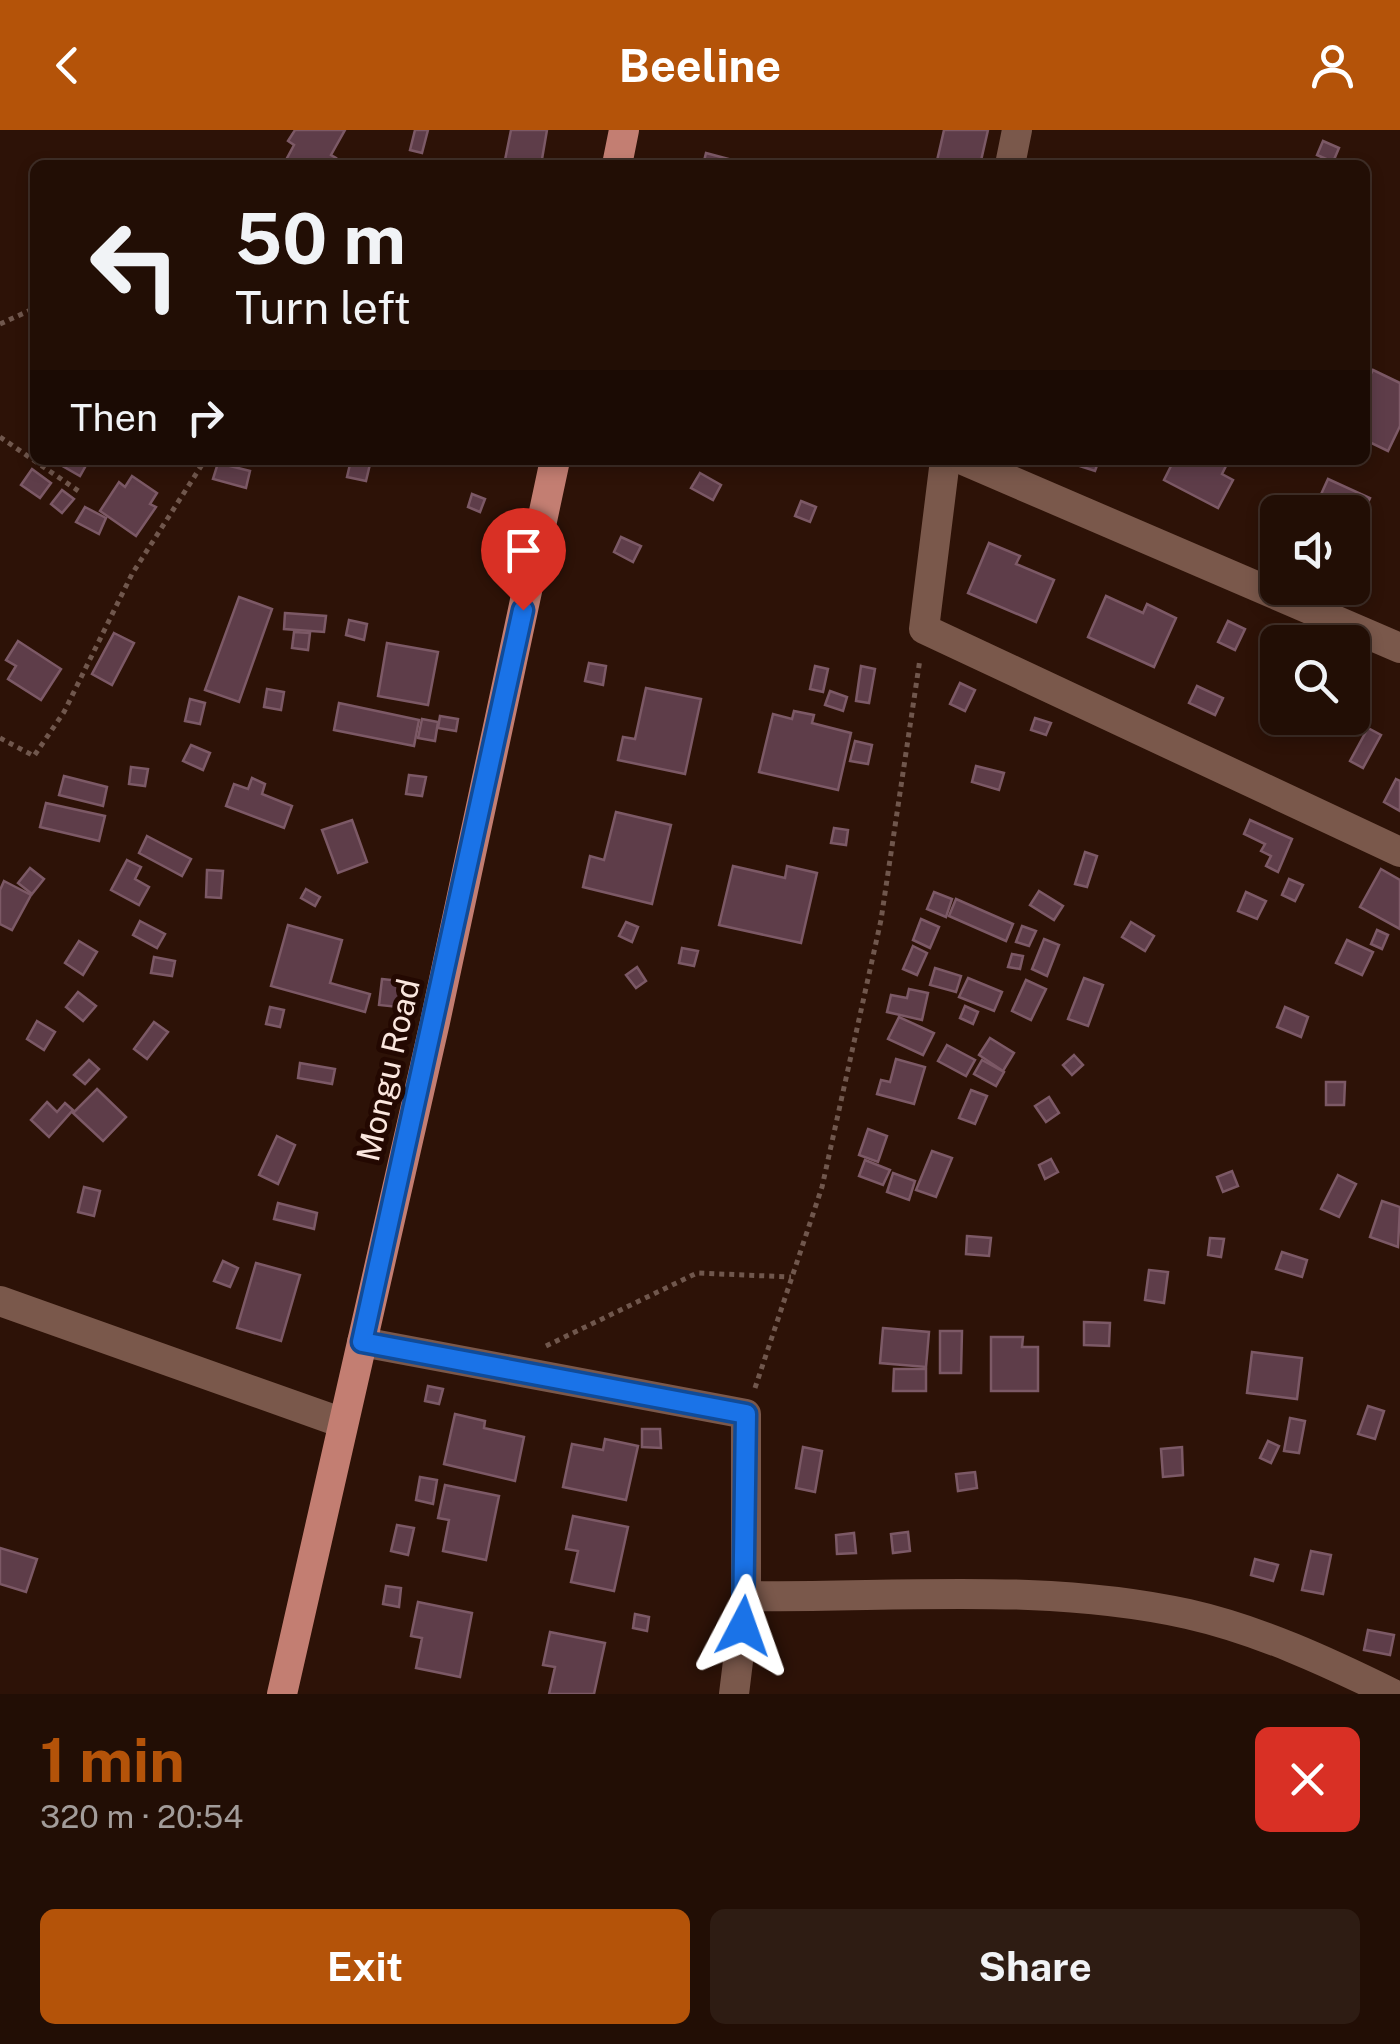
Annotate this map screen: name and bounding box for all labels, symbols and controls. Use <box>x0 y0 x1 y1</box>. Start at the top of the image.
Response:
icon: back <box>40 38 95 93</box>
icon: person <box>1305 38 1360 93</box>
text: Beeline <box>619 39 781 92</box>
text: 50 m <box>235 197 406 280</box>
icon: left <box>70 200 200 330</box>
text: Turn left <box>235 281 411 334</box>
icon: right <box>178 390 233 445</box>
text: Then <box>70 395 158 440</box>
map controls <box>1260 495 1370 735</box>
button: sound <box>1260 495 1370 605</box>
pin <box>481 508 566 611</box>
icon: arrive <box>496 523 551 578</box>
button: search <box>1260 625 1370 735</box>
street label: Mongu Road <box>349 975 427 1165</box>
position arrow <box>691 1574 795 1678</box>
text: 1 min <box>40 1725 185 1796</box>
button: close <box>1255 1727 1360 1832</box>
text: 320 m · 20:54 <box>40 1798 243 1835</box>
button: Exit <box>40 1909 690 2024</box>
button: Share <box>710 1909 1360 2024</box>

